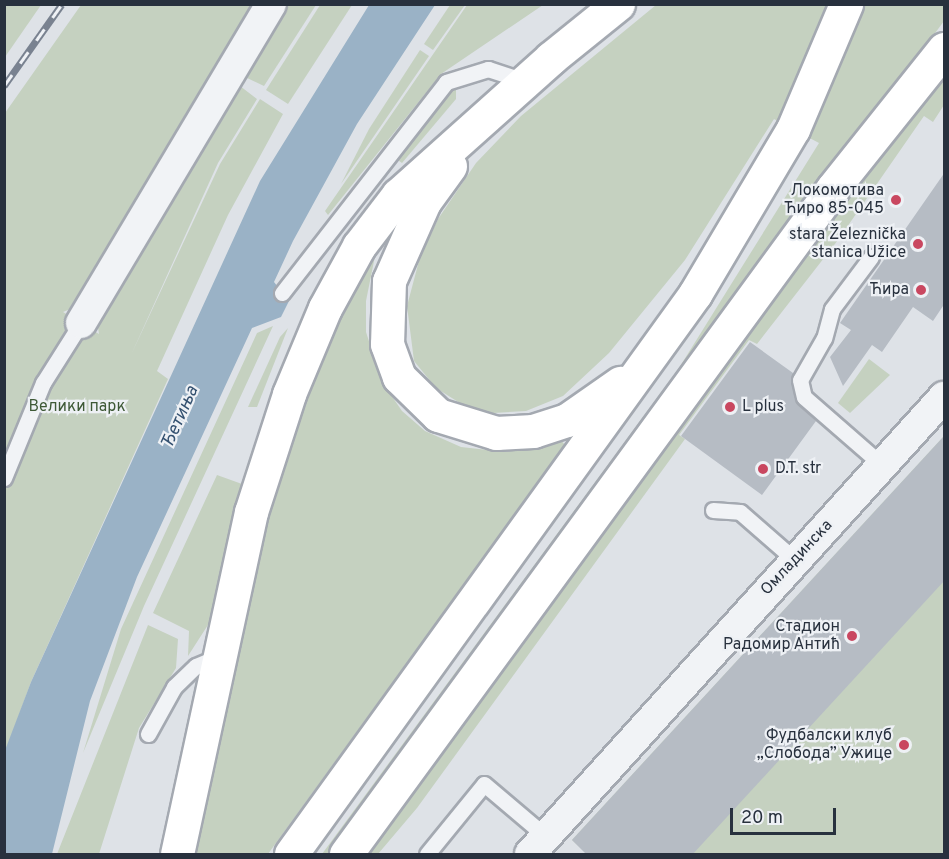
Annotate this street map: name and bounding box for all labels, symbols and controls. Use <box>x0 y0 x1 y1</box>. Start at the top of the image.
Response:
place label: Локомотива Ћиро 85-045 <box>784 181 884 219</box>
marker: Локомотива Ћиро 85-045 <box>889 193 903 207</box>
place label: stara Železnička stanica Užice <box>789 225 906 263</box>
marker: stara Železnička stanica Užice <box>911 237 925 251</box>
place label: Ћира <box>869 280 909 300</box>
marker: Ћира <box>914 283 928 297</box>
water label: Ђетиња <box>158 383 204 453</box>
park label: Велики парк <box>28 397 126 417</box>
place label: L plus <box>742 397 784 417</box>
marker: L plus <box>723 400 737 414</box>
place label: D.T. str <box>775 459 821 479</box>
marker: D.T. str <box>756 462 770 476</box>
street label: Омладинска <box>757 516 837 600</box>
place label: Стадион Радомир Антић <box>722 617 840 655</box>
marker: Стадион Радомир Антић <box>845 629 859 643</box>
place label: Фудбалски клуб „Слобода” Ужице <box>757 726 892 764</box>
marker: Фудбалски клуб „Слобода” Ужице <box>897 738 911 752</box>
scale bar <box>733 796 840 834</box>
text: 20 m <box>741 807 783 830</box>

